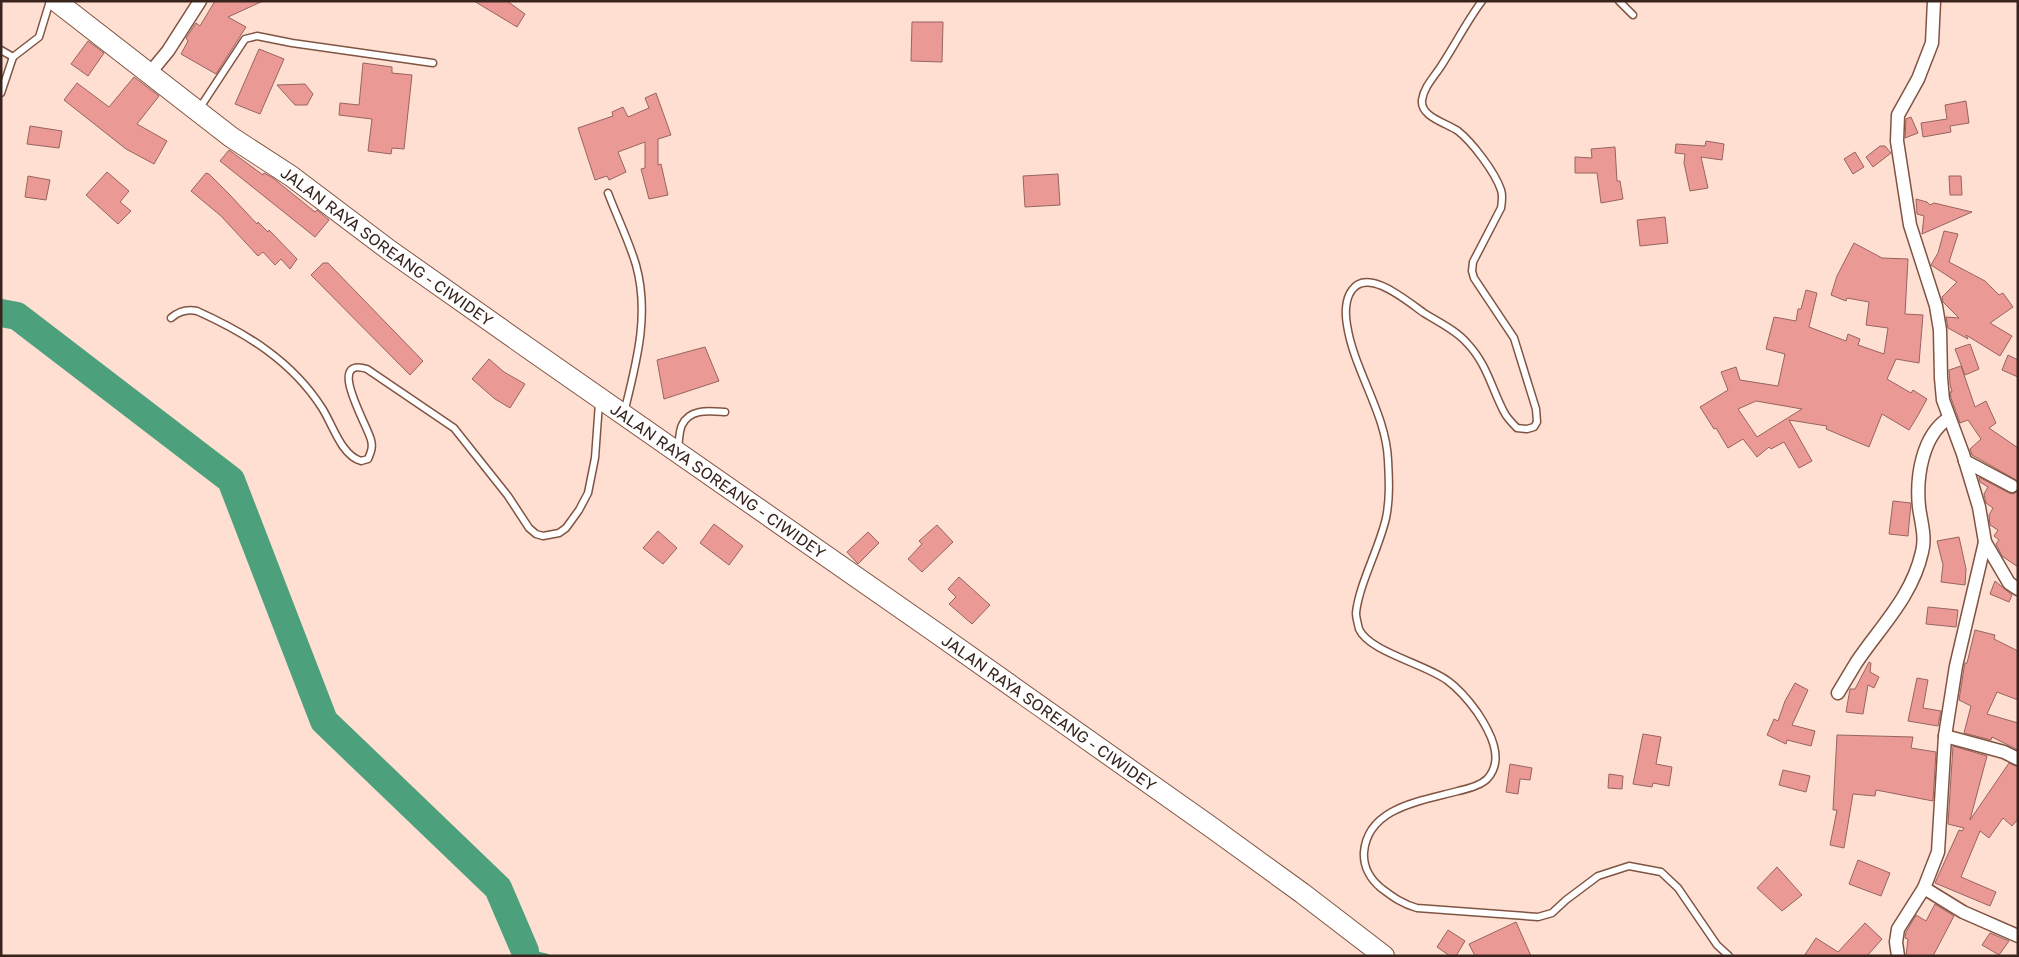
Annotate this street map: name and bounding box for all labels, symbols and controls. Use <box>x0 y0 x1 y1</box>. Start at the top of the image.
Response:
street label: JALAN RAYA SOREANG - CIWIDEY <box>277 162 497 331</box>
street label: JALAN RAYA SOREANG - CIWIDEY <box>607 399 830 563</box>
street label: JALAN RAYA SOREANG - CIWIDEY <box>938 630 1161 796</box>

